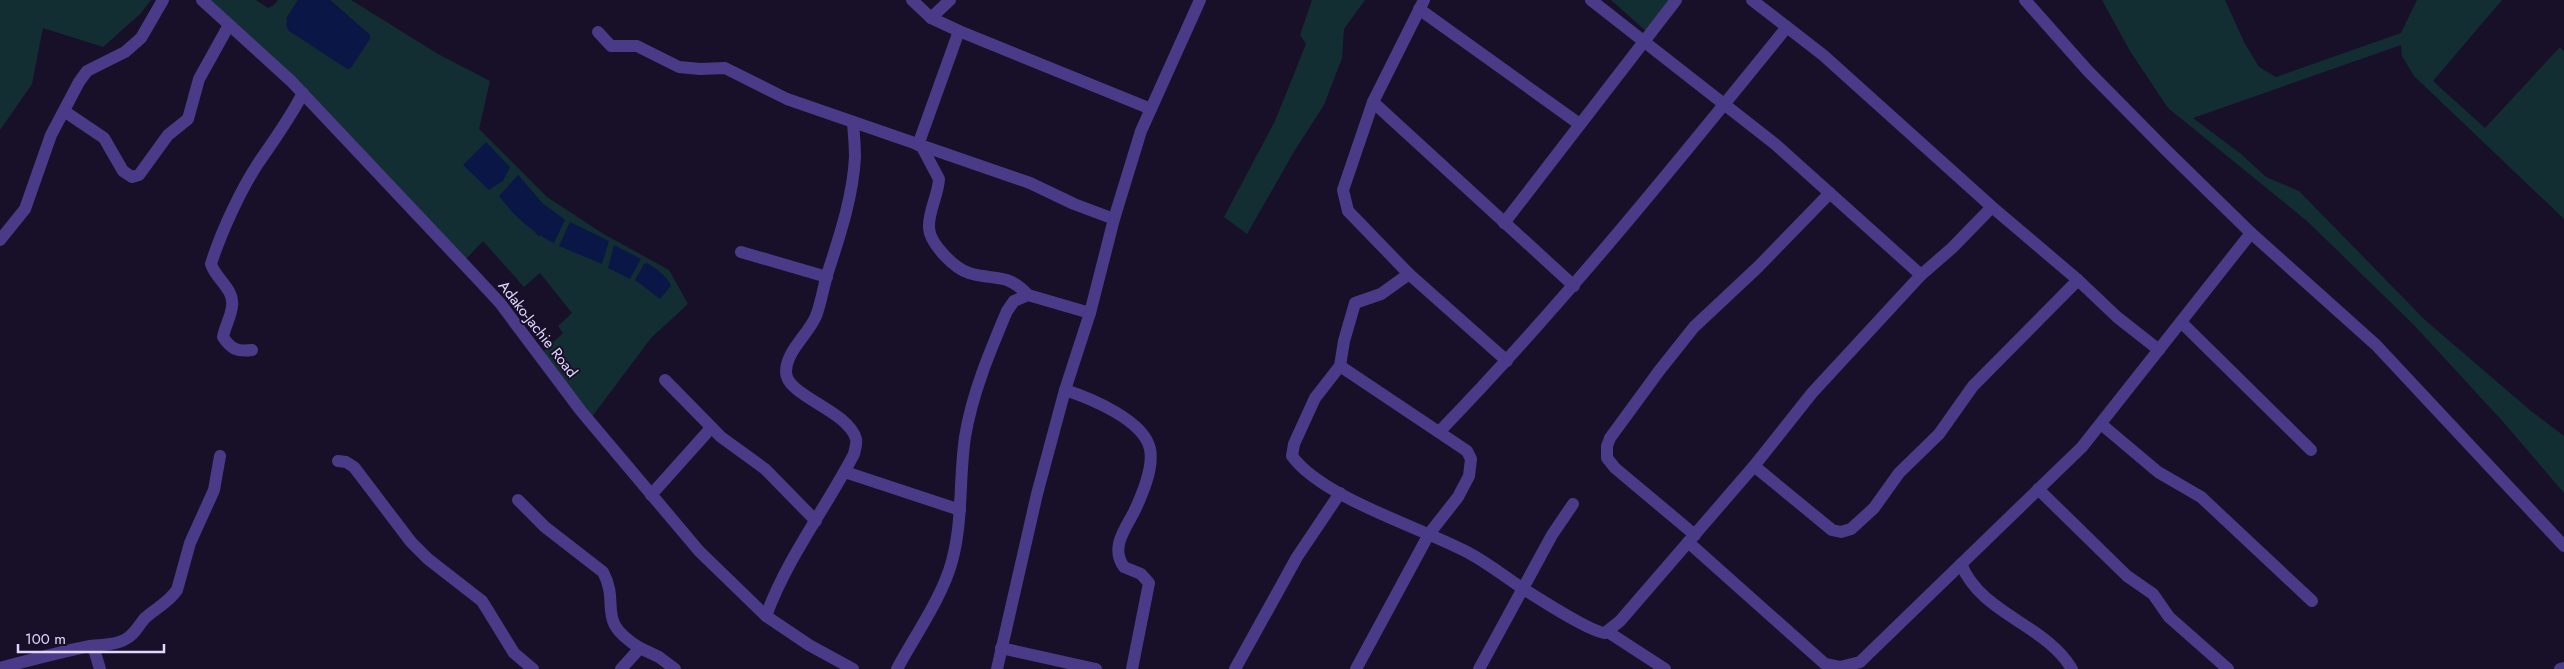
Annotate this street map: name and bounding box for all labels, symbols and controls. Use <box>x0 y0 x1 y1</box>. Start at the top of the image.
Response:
street label: Adako-Jachie Road <box>493 276 583 382</box>
scale bar <box>18 622 164 654</box>
text: 100 m <box>25 628 66 650</box>

